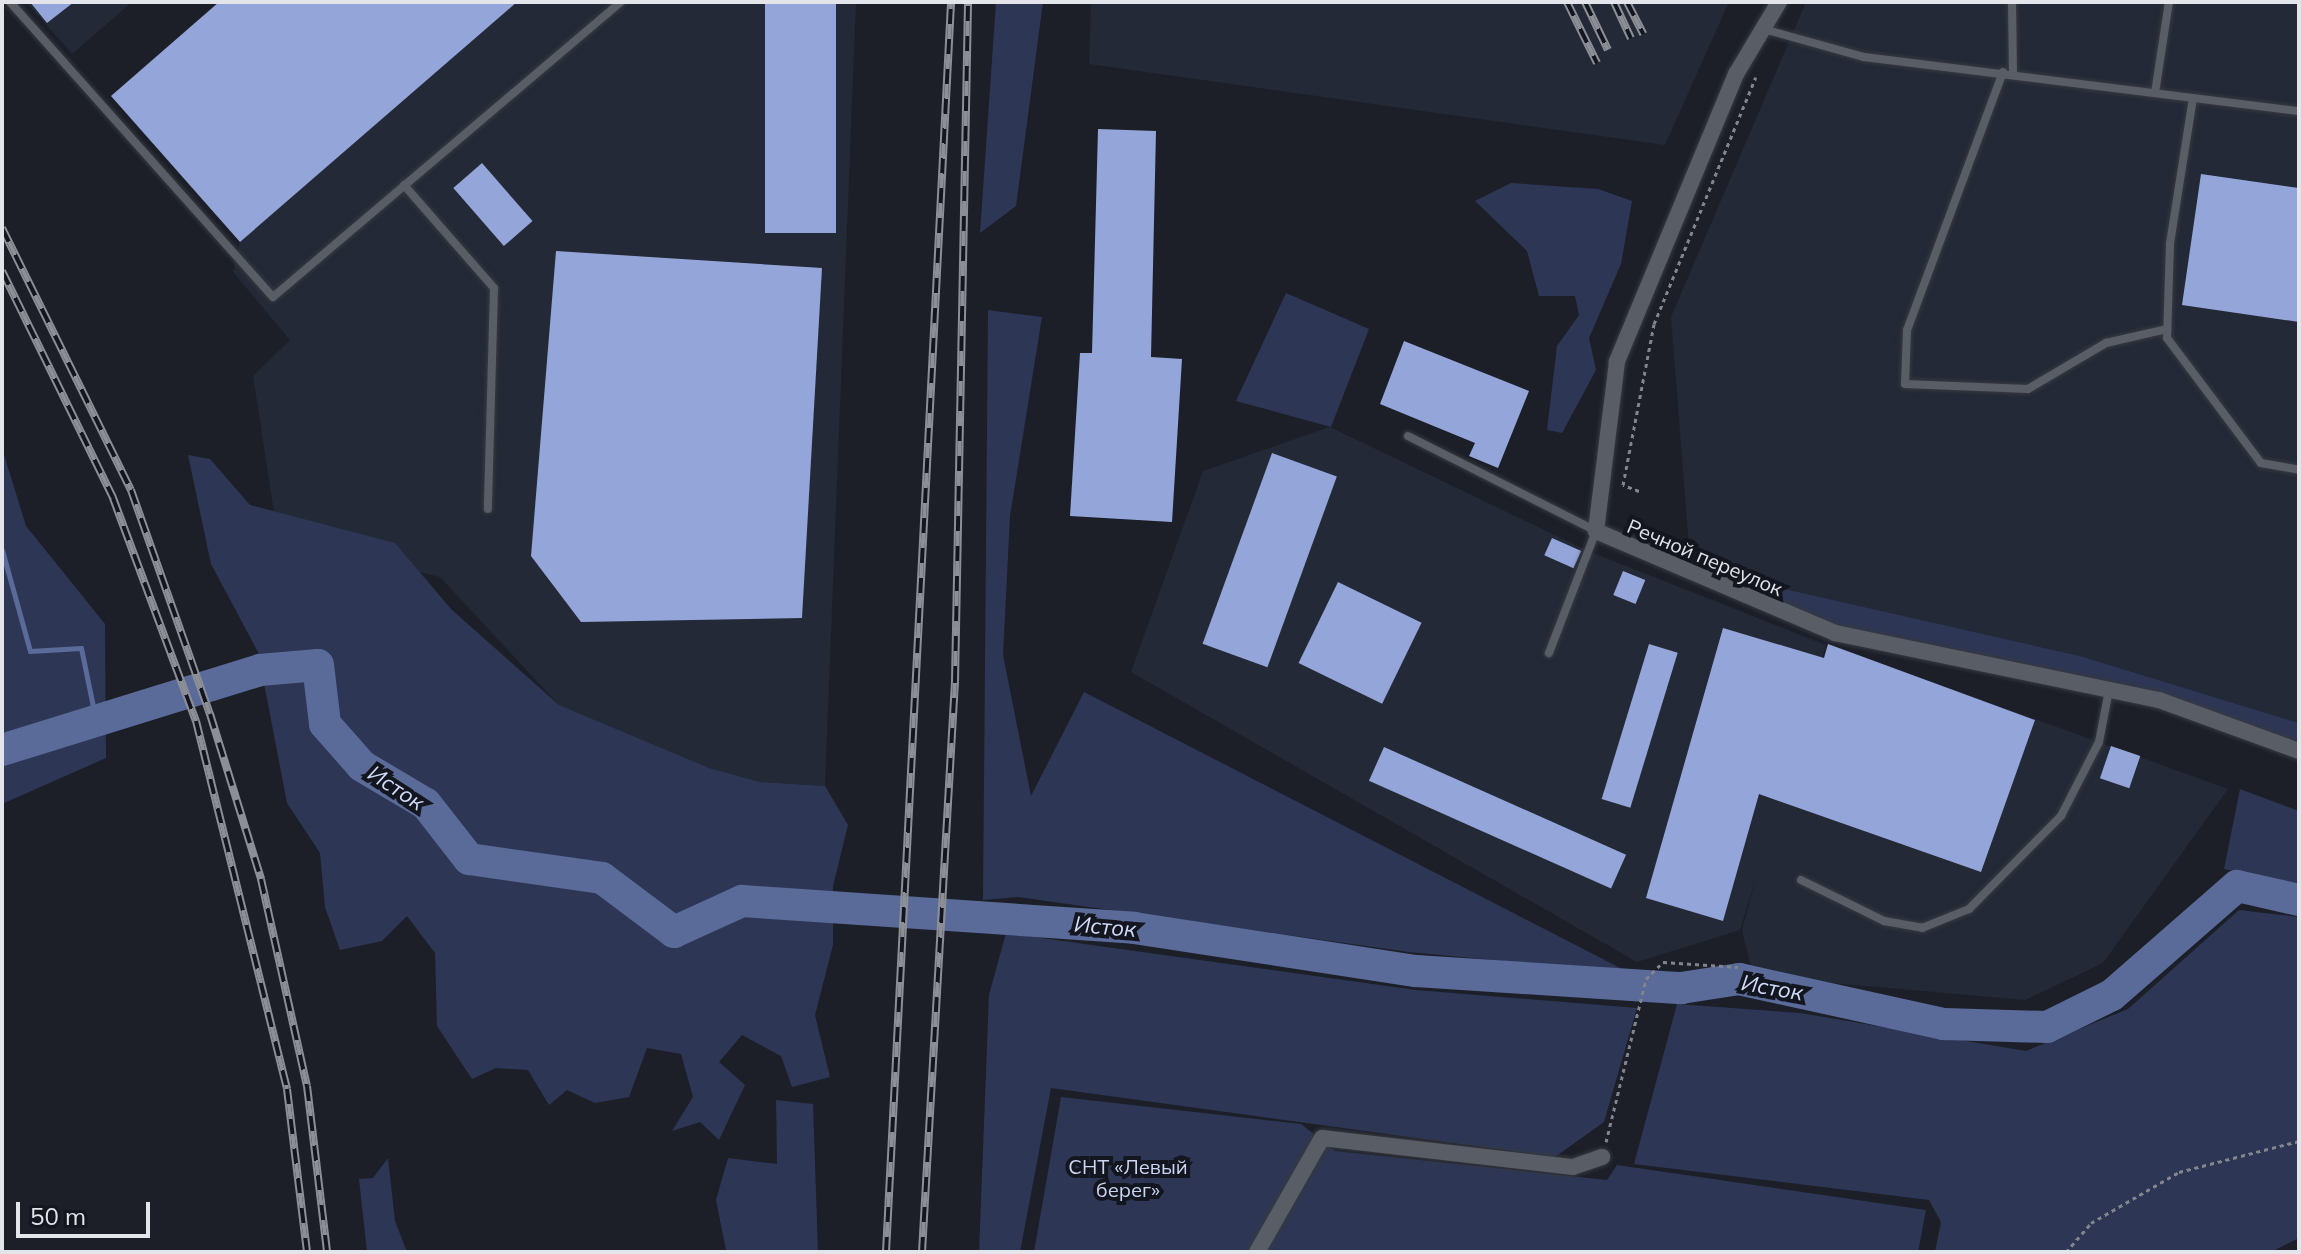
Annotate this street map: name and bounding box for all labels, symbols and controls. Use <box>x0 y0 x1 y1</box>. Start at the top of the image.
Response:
street label: Речной переулок <box>1624 513 1786 601</box>
water label: Исток <box>363 760 429 816</box>
water label: Исток <box>1073 911 1137 943</box>
water label: Исток <box>1739 970 1805 1006</box>
park label: СНТ «Левый берег» <box>1068 1155 1188 1202</box>
scale bar <box>20 1186 154 1236</box>
text: 50 m <box>30 1201 86 1231</box>

